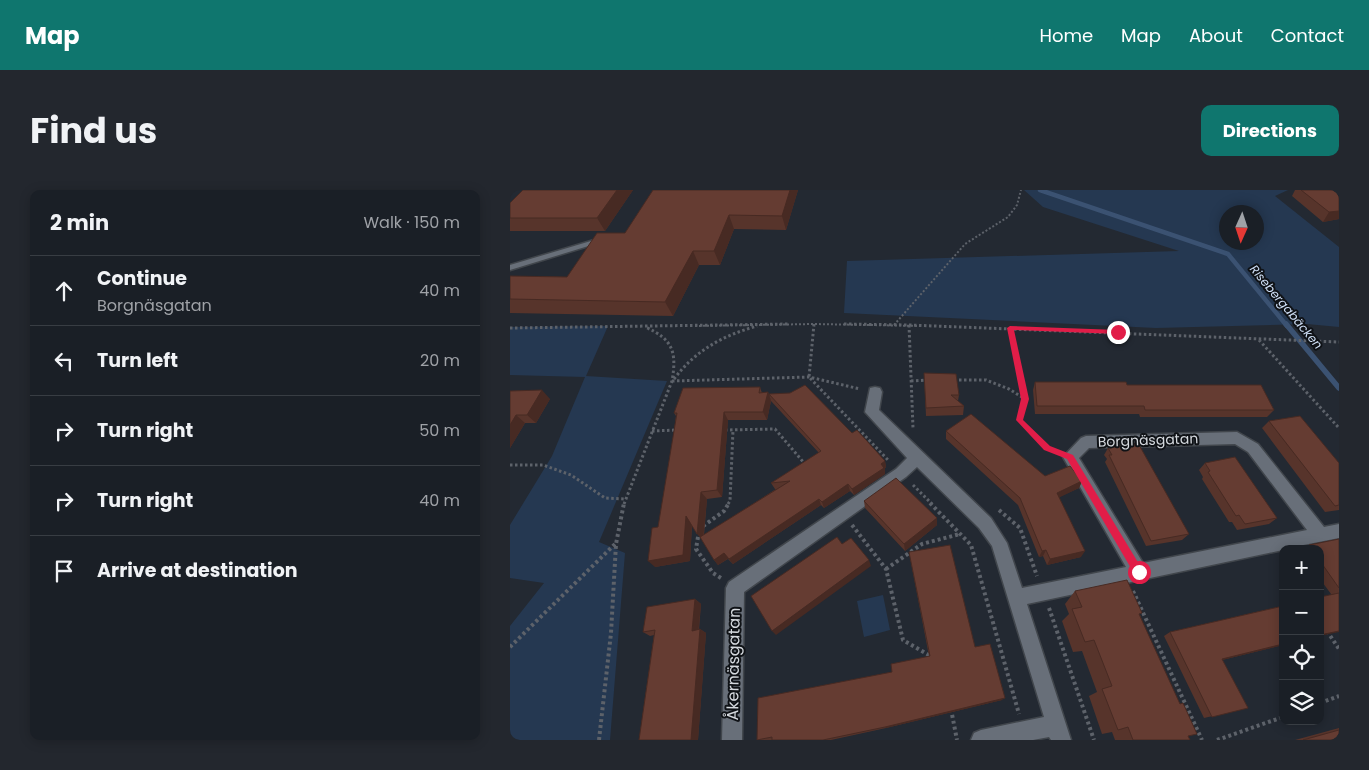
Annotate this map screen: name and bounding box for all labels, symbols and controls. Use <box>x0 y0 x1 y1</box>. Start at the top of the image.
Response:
text: Map <box>25 19 80 52</box>
text: Home <box>1039 23 1093 48</box>
text: Map <box>1121 23 1161 48</box>
text: About <box>1189 23 1243 48</box>
text: Contact <box>1271 23 1344 48</box>
button: Directions <box>1201 105 1339 156</box>
text: Find us <box>30 106 157 155</box>
north arrow <box>1219 205 1264 250</box>
text: 2 min <box>50 208 109 237</box>
text: Walk · 150 m <box>363 211 460 234</box>
water label: Risebergabäcken <box>1246 261 1327 352</box>
text: Continue <box>97 265 187 292</box>
icon: ahead <box>50 277 78 305</box>
text: 40 m <box>419 279 460 302</box>
text: Borgnäsgatan <box>97 294 212 317</box>
route end <box>1107 321 1130 344</box>
icon: left <box>50 347 78 375</box>
text: Turn left <box>97 347 178 374</box>
text: 20 m <box>420 349 460 372</box>
icon: right <box>50 417 78 445</box>
text: Turn right <box>97 417 193 444</box>
text: 50 m <box>419 419 460 442</box>
street label: Borgnäsgatan <box>1097 428 1199 452</box>
icon: right <box>50 487 78 515</box>
text: Turn right <box>97 487 193 514</box>
text: 40 m <box>419 489 460 512</box>
map controls <box>1279 545 1324 725</box>
button: + <box>1279 545 1324 590</box>
icon: arrive <box>50 557 78 585</box>
text: Arrive at destination <box>97 557 298 584</box>
route start <box>1128 561 1151 584</box>
button: − <box>1279 590 1324 635</box>
street label: Åkernäsgatan <box>721 607 746 721</box>
button: locate <box>1279 635 1324 680</box>
button: layers <box>1279 680 1324 725</box>

